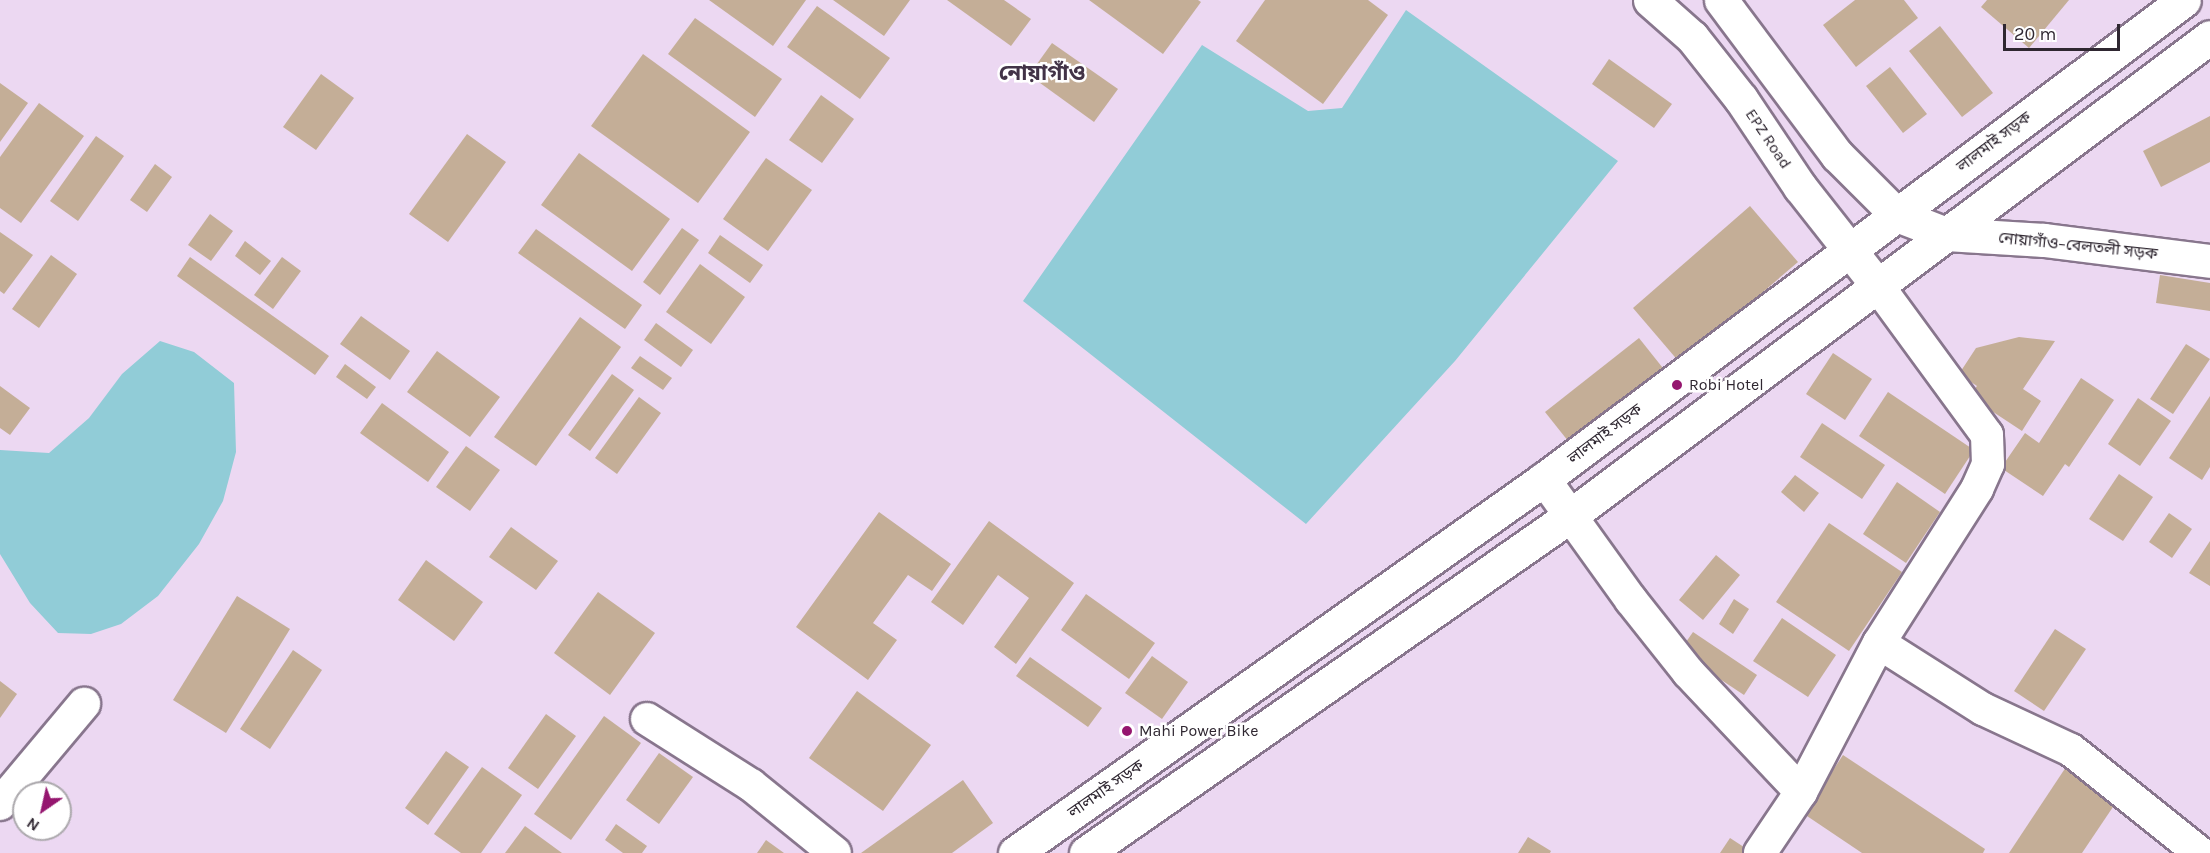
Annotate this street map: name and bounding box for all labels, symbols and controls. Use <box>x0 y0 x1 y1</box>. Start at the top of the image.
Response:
scale bar <box>2006 12 2123 50</box>
text: 20 m <box>2014 23 2056 45</box>
district label: নোয়াগাঁও <box>999 61 1085 87</box>
street label: EPZ Road <box>1741 105 1795 173</box>
street label: লালমাই সড়ক <box>1953 108 2035 176</box>
street label: নোয়াগাঁও–বেলতলী সড়ক <box>1997 228 2159 264</box>
place label: Robi Hotel <box>1689 375 1764 395</box>
marker: Robi Hotel <box>1670 378 1684 392</box>
street label: লালমাই সড়ক <box>1564 400 1646 468</box>
place label: Mahi Power Bike <box>1139 721 1259 741</box>
marker: Mahi Power Bike <box>1120 724 1134 738</box>
street label: লালমাই সড়ক <box>1064 756 1148 822</box>
north arrow <box>12 781 72 841</box>
text: N <box>23 814 43 836</box>

